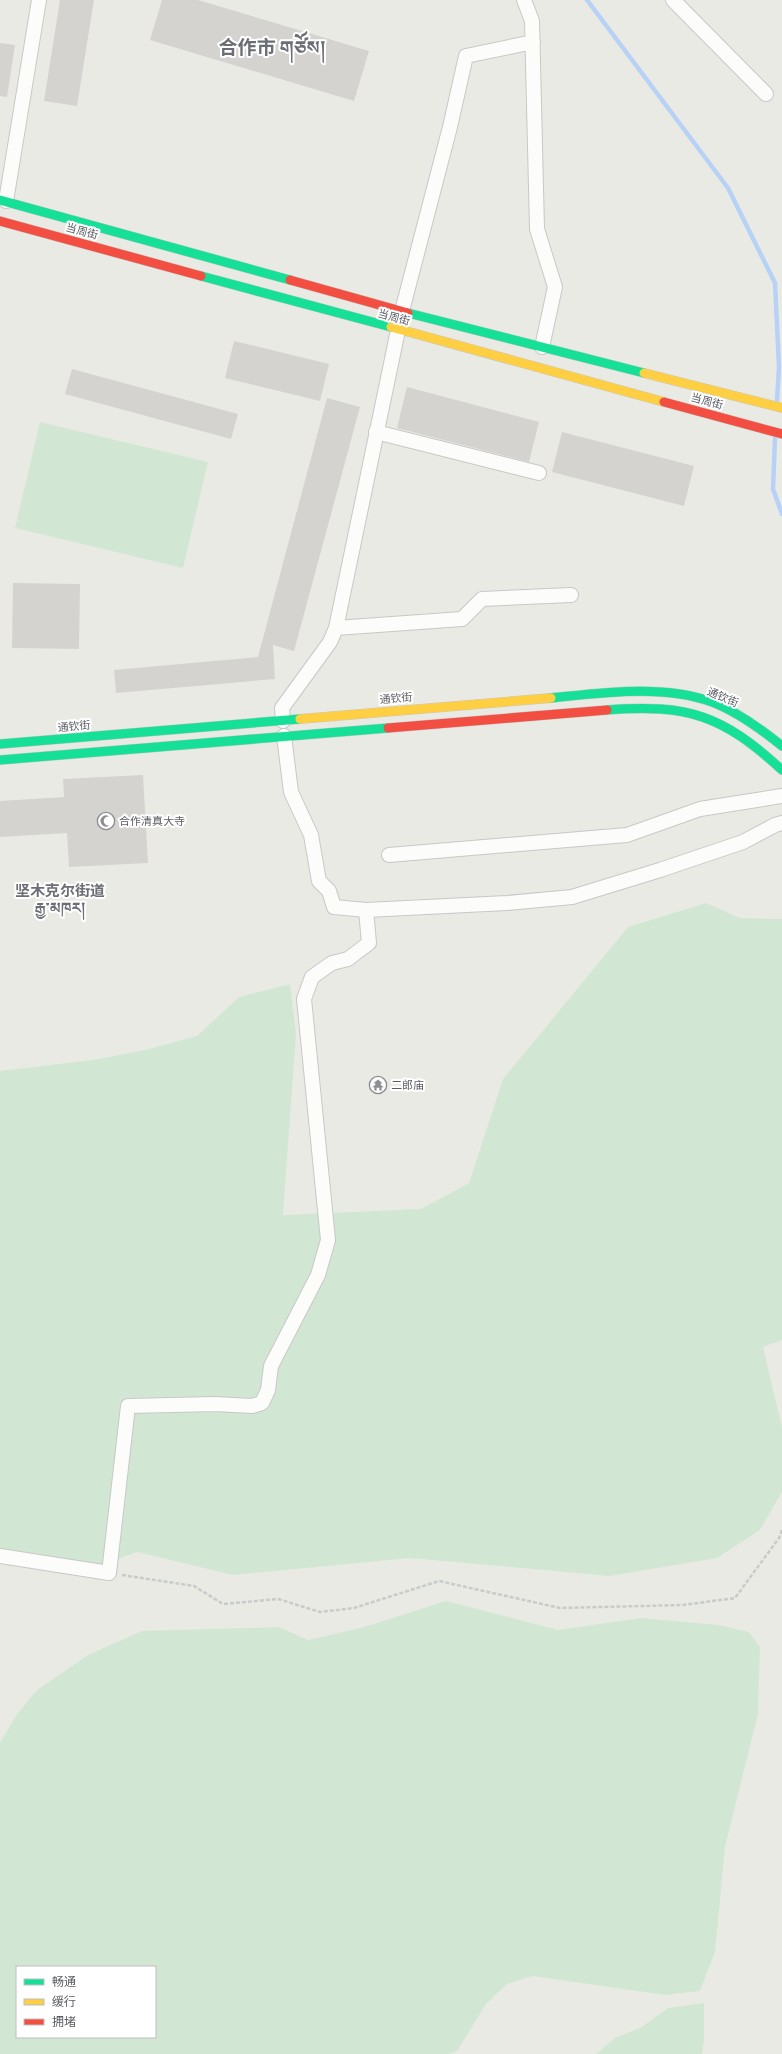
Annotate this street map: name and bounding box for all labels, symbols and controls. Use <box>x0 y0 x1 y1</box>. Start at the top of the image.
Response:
district label: 合作市 གཙོས། <box>218 30 326 64</box>
street label: 当周街 <box>64 219 100 243</box>
street label: 当周街 <box>376 305 412 329</box>
street label: 当周街 <box>689 389 725 413</box>
street label: 通钦街 <box>705 683 741 711</box>
street label: 通钦街 <box>379 689 413 707</box>
street label: 通钦街 <box>57 717 91 735</box>
mosque icon: 合作清真大寺 <box>96 811 116 831</box>
place label: 合作清真大寺 <box>119 813 185 829</box>
district label: 坚木克尔街道 རྒྱ་མཁར། <box>15 880 105 921</box>
temple icon: 二郎庙 <box>368 1075 388 1095</box>
place label: 二郎庙 <box>391 1077 424 1093</box>
legend <box>16 1966 156 2038</box>
text: 畅通 <box>52 1973 76 1990</box>
text: 缓行 <box>52 1993 76 2010</box>
text: 拥堵 <box>52 2013 76 2030</box>

